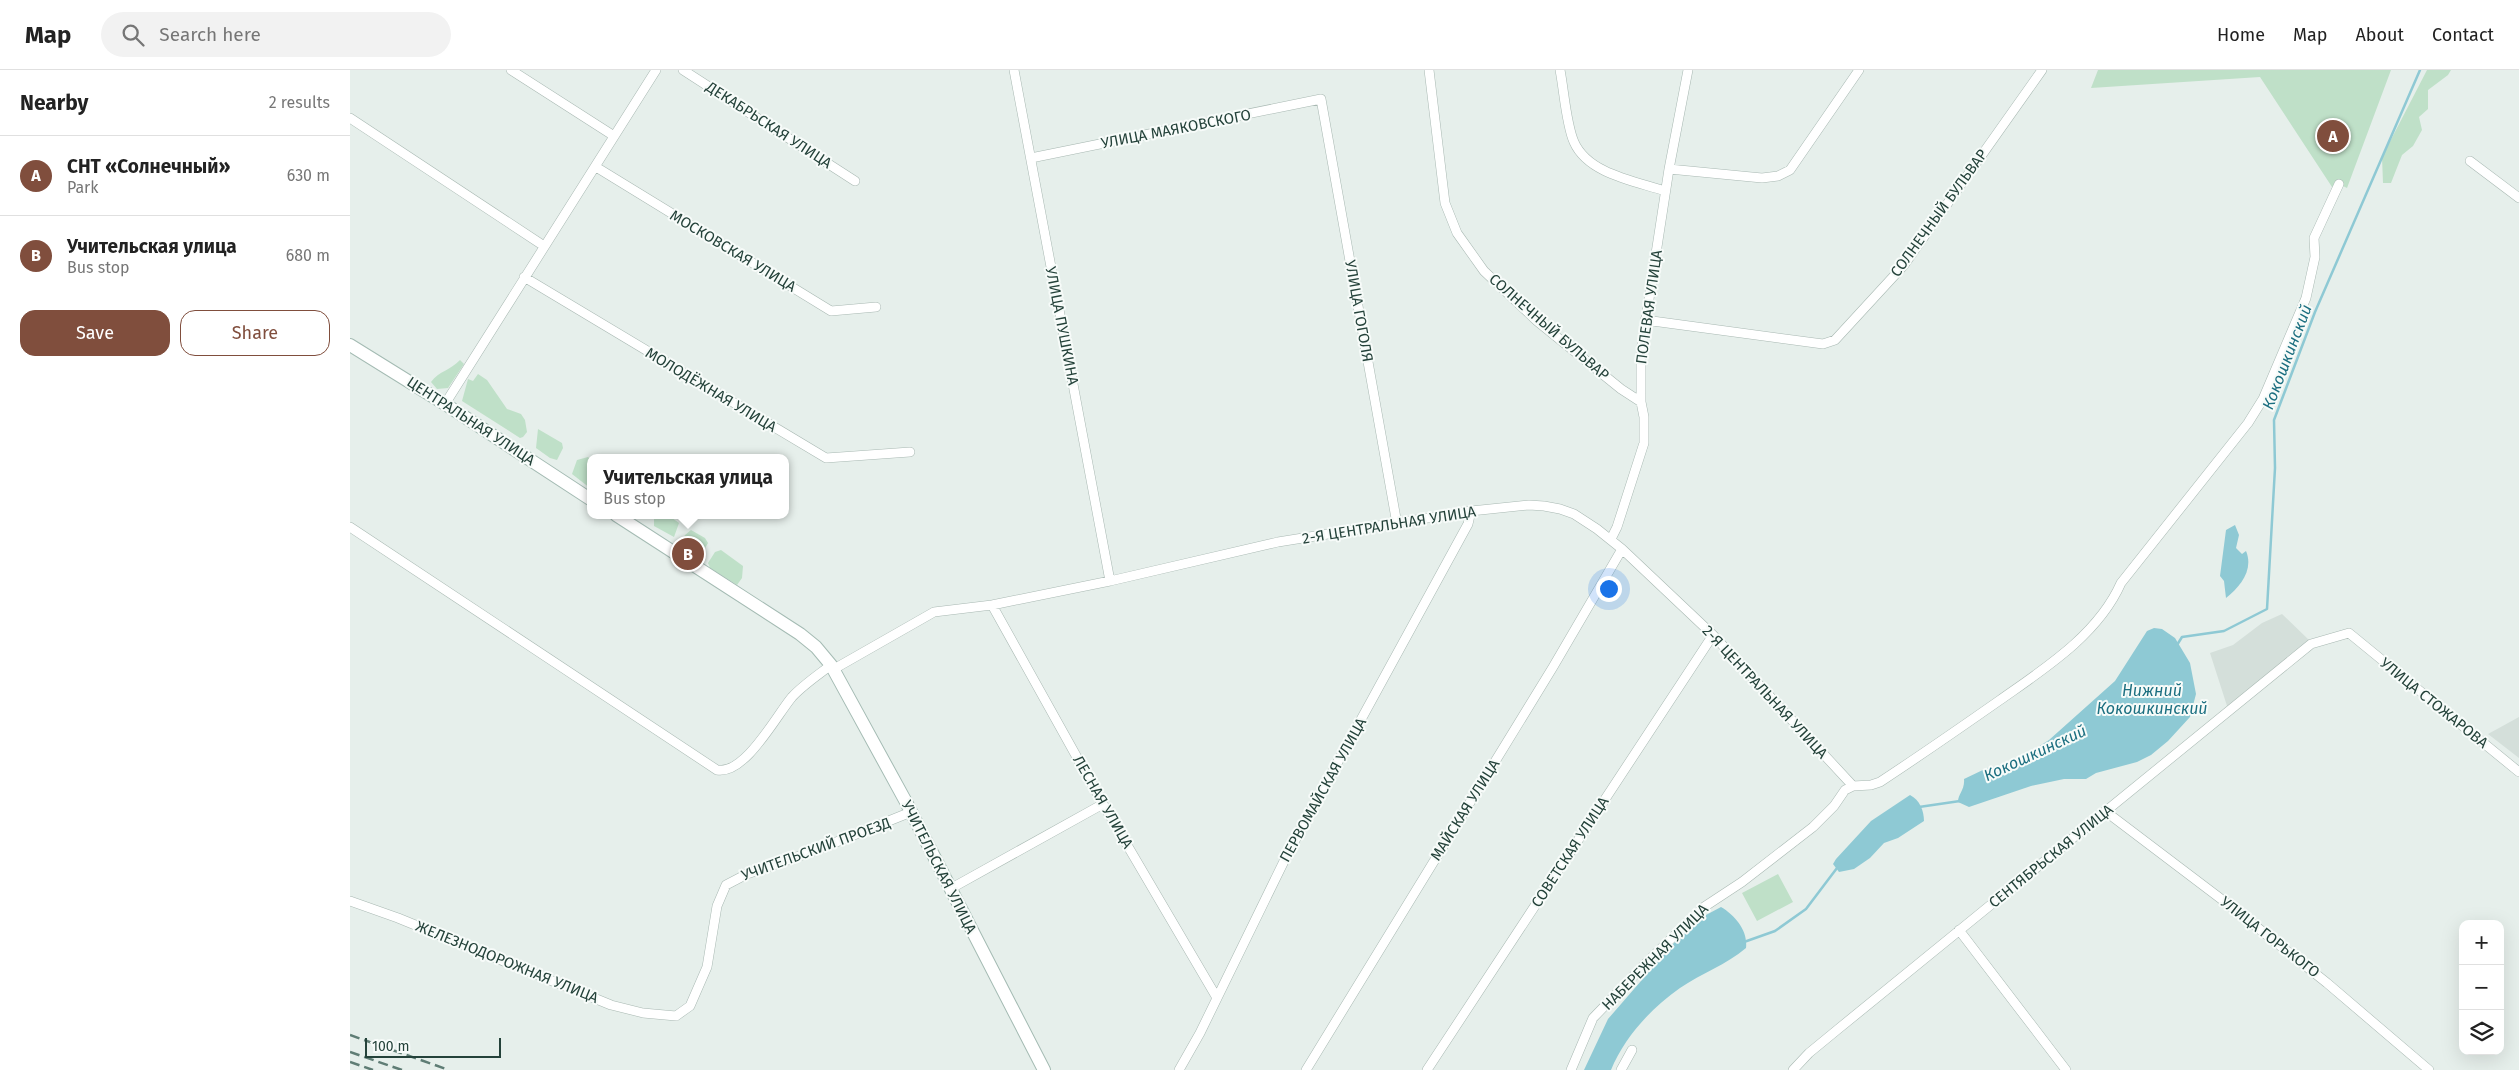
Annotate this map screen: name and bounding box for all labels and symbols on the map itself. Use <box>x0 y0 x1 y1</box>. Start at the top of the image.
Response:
street label: ДЕКАБРЬСКАЯ УЛИЦА <box>702 77 835 173</box>
street label: УЛИЦА МАЯКОВСКОГО <box>1099 106 1253 152</box>
pin: A <box>2317 117 2349 155</box>
street label: СОЛНЕЧНЫЙ БУЛЬВАР <box>1887 146 1991 280</box>
street label: МОСКОВСКАЯ УЛИЦА <box>667 206 800 296</box>
street label: ПОЛЕВАЯ УЛИЦА <box>1632 248 1666 365</box>
street label: УЛИЦА ГОГОЛЯ <box>1341 259 1377 363</box>
street label: УЛИЦА ПУШКИНА <box>1042 265 1082 387</box>
street label: СОЛНЕЧНЫЙ БУЛЬВАР <box>1485 270 1613 384</box>
water label: Кокошкинский <box>2258 302 2316 412</box>
street label: МОЛОДЁЖНАЯ УЛИЦА <box>642 344 780 436</box>
street label: ЦЕНТРАЛЬНАЯ УЛИЦА <box>404 373 539 469</box>
street label: 2-Я ЦЕНТРАЛЬНАЯ УЛИЦА <box>1301 502 1477 548</box>
pin: B <box>672 535 704 573</box>
your location <box>1596 576 1622 602</box>
street label: 2-Я ЦЕНТРАЛЬНАЯ УЛИЦА <box>1699 622 1832 763</box>
street label: УЛИЦА СТОЖАРОВА <box>2376 654 2492 752</box>
water label: Нижний Кокошкинский <box>2096 681 2208 718</box>
street label: ПЕРВОМАЙСКАЯ УЛИЦА <box>1276 714 1370 865</box>
water label: Кокошкинский <box>1981 721 2089 785</box>
street label: ЛЕСНАЯ УЛИЦА <box>1069 752 1137 852</box>
street label: МАЙСКАЯ УЛИЦА <box>1427 756 1504 864</box>
street label: СОВЕТСКАЯ УЛИЦА <box>1528 793 1613 911</box>
street label: УЧИТЕЛЬСКАЯ УЛИЦА <box>898 797 981 937</box>
street label: СЕНТЯБРЬСКАЯ УЛИЦА <box>1985 800 2117 912</box>
street label: УЧИТЕЛЬСКИЙ ПРОЕЗД <box>739 814 893 884</box>
street label: УЛИЦА ГОРЬКОГО <box>2217 893 2323 981</box>
street label: НАБЕРЕЖНАЯ УЛИЦА <box>1598 900 1712 1014</box>
street label: ЖЕЛЕЗНОДОРОЖНАЯ УЛИЦА <box>413 917 601 1007</box>
scale bar <box>365 1035 501 1058</box>

